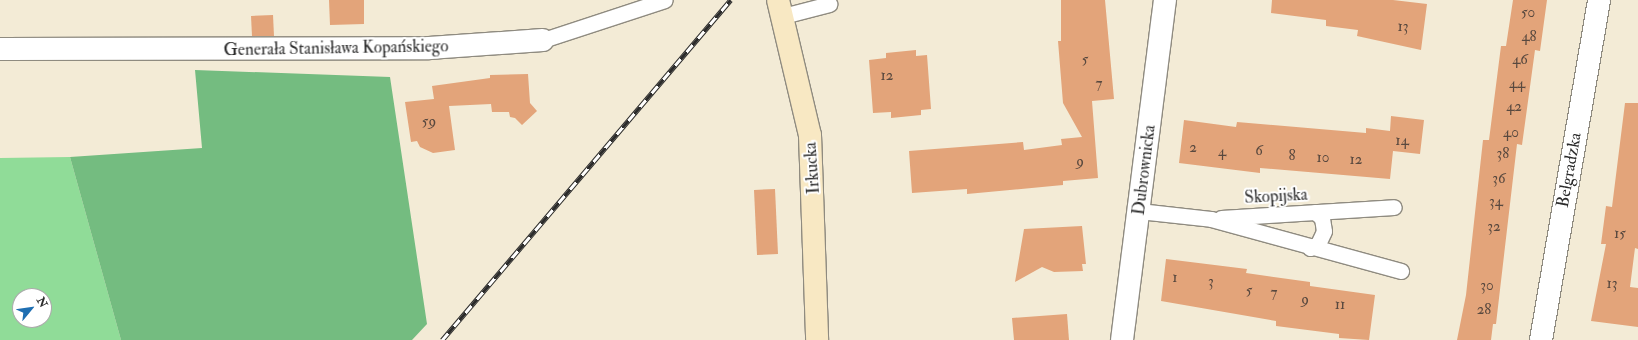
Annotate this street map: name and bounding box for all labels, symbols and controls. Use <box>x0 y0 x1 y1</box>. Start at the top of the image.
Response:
house number: 50 <box>1521 4 1535 22</box>
house number: 13 <box>1397 18 1409 36</box>
house number: 48 <box>1521 28 1537 46</box>
street label: Generała Stanisława Kopańskiego <box>223 36 449 60</box>
house number: 5 <box>1082 51 1088 69</box>
house number: 46 <box>1512 51 1528 69</box>
house number: 12 <box>881 67 893 85</box>
house number: 7 <box>1096 75 1102 93</box>
house number: 44 <box>1509 75 1525 93</box>
house number: 42 <box>1506 98 1522 116</box>
house number: 59 <box>422 113 436 131</box>
street label: Dubrownicka <box>1128 124 1160 216</box>
house number: 40 <box>1503 124 1519 142</box>
street label: Belgradzka <box>1552 131 1586 209</box>
house number: 14 <box>1395 132 1409 150</box>
house number: 2 <box>1189 139 1197 157</box>
street label: Irkucka <box>800 141 824 195</box>
house number: 6 <box>1255 142 1263 160</box>
house number: 4 <box>1218 143 1226 161</box>
house number: 38 <box>1497 145 1509 163</box>
house number: 8 <box>1288 147 1296 165</box>
house number: 10 <box>1317 149 1329 167</box>
house number: 12 <box>1350 151 1362 169</box>
house number: 9 <box>1076 153 1084 171</box>
house number: 36 <box>1492 170 1506 188</box>
street label: Skopijska <box>1244 184 1308 208</box>
house number: 34 <box>1489 193 1503 211</box>
house number: 32 <box>1487 218 1501 236</box>
house number: 15 <box>1614 225 1626 243</box>
house number: 1 <box>1172 269 1178 287</box>
house number: 3 <box>1208 273 1214 291</box>
house number: 13 <box>1606 275 1618 293</box>
house number: 30 <box>1480 277 1494 295</box>
house number: 5 <box>1246 282 1252 300</box>
house number: 7 <box>1271 284 1277 302</box>
north arrow <box>12 288 52 328</box>
house number: 9 <box>1301 291 1309 309</box>
text: N <box>34 295 50 310</box>
house number: 11 <box>1335 296 1345 314</box>
house number: 28 <box>1477 301 1491 319</box>

